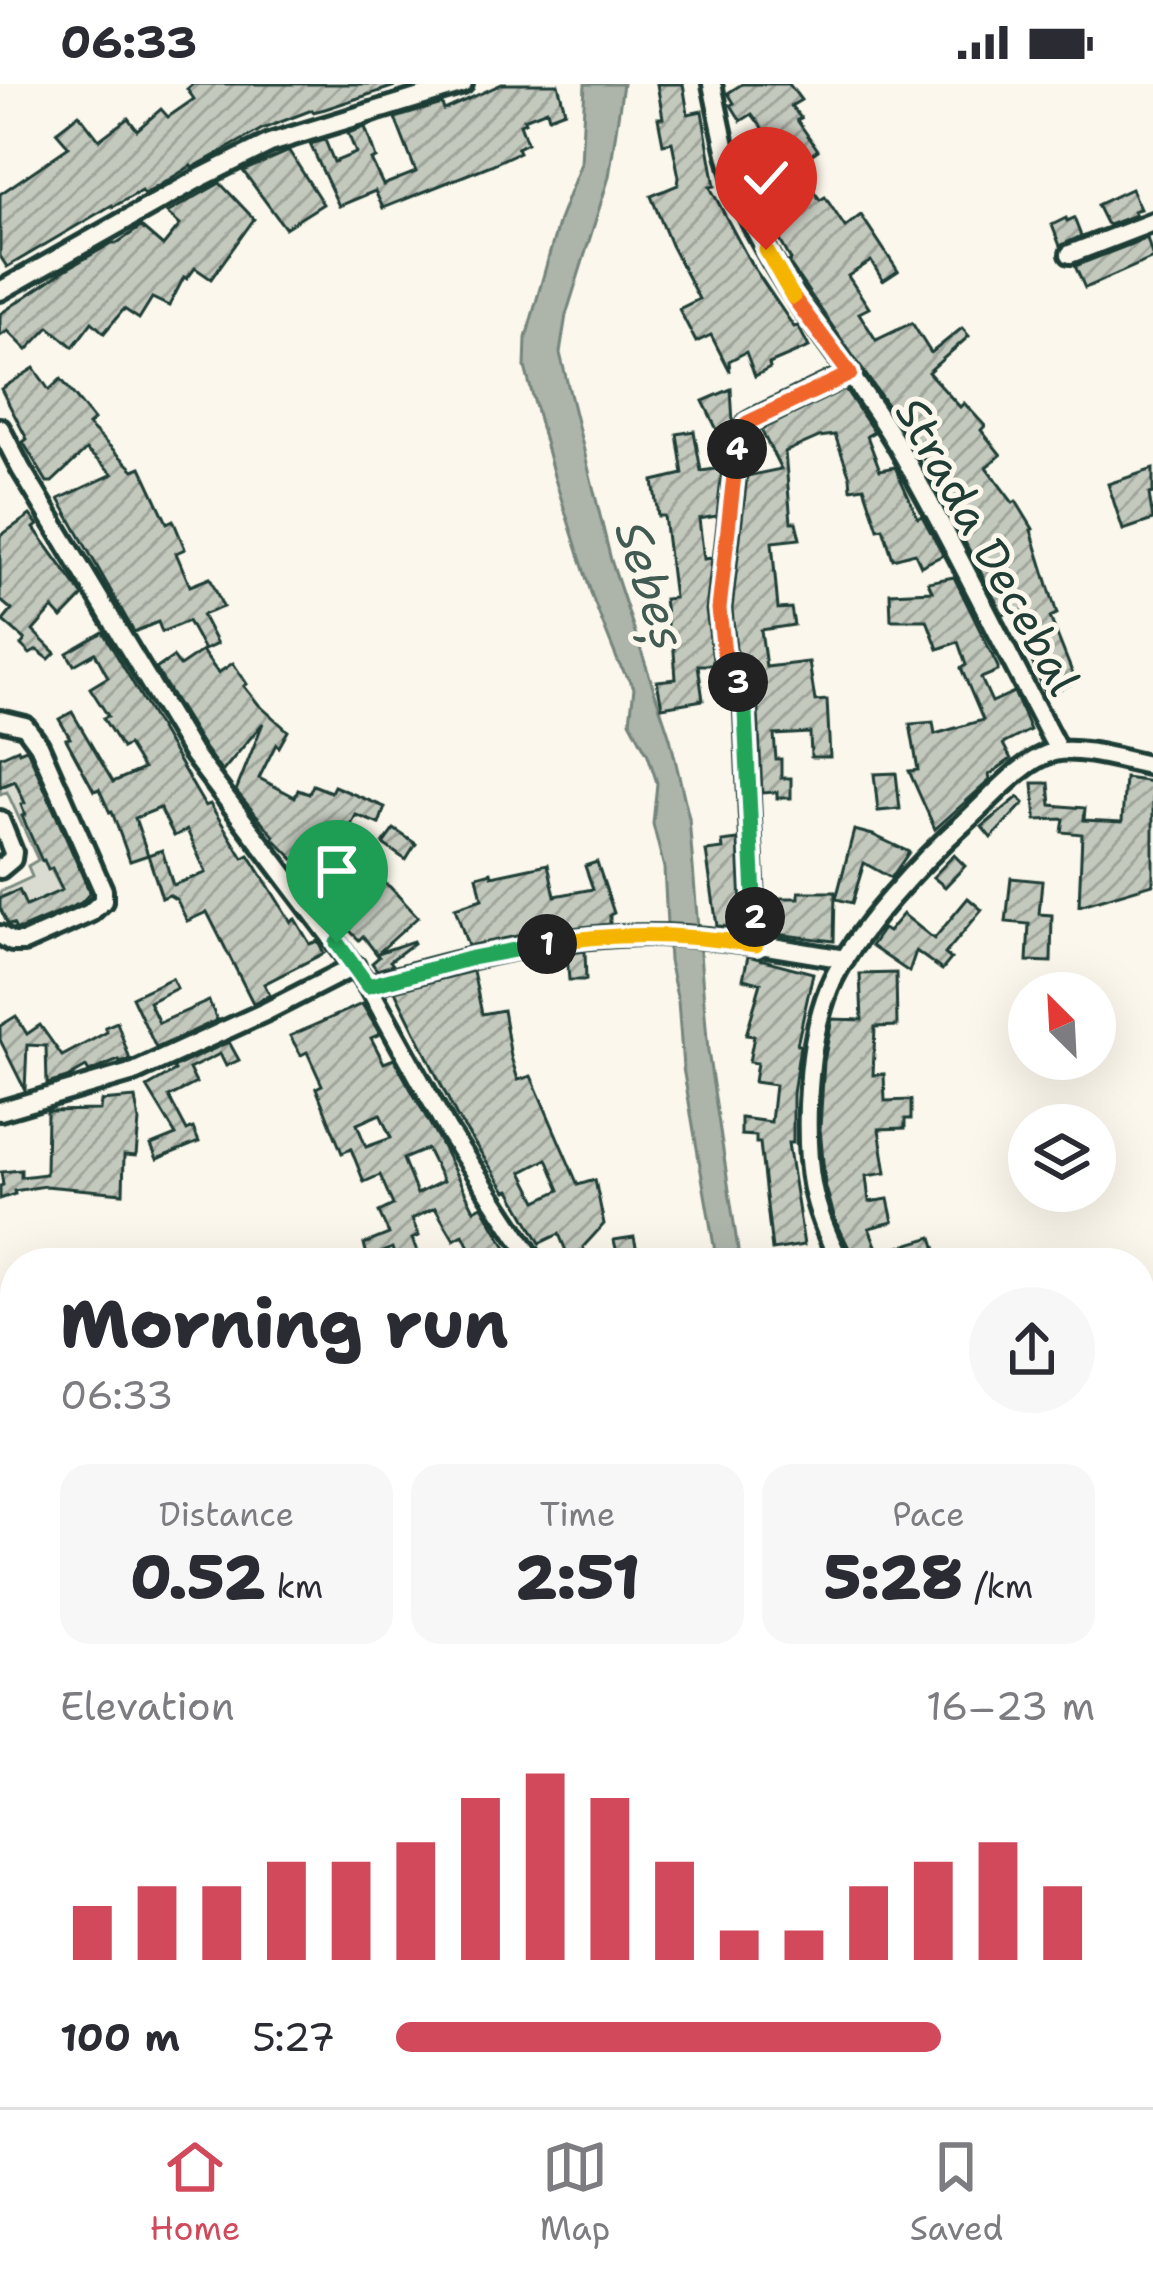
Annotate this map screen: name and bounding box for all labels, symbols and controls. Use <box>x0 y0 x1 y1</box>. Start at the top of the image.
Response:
text: 06:33 <box>60 12 197 72</box>
pin <box>715 127 817 250</box>
icon: check <box>733 145 799 211</box>
street label: Strada Decebal <box>882 387 1095 705</box>
pin: 4 <box>707 419 767 479</box>
text: 4 <box>725 426 749 471</box>
water label: Sebeș <box>599 512 702 658</box>
pin: 3 <box>708 652 768 712</box>
text: 3 <box>726 659 750 704</box>
pin <box>286 820 388 943</box>
icon: arrive <box>304 838 370 904</box>
pin: 2 <box>725 887 785 947</box>
text: 2 <box>743 894 767 939</box>
pin: 1 <box>517 914 577 974</box>
text: 1 <box>539 921 555 966</box>
north arrow <box>1008 972 1116 1080</box>
map controls <box>1008 972 1116 1212</box>
button: layers <box>1008 1104 1116 1212</box>
text: Morning run <box>60 1280 509 1368</box>
button: share <box>969 1287 1095 1413</box>
text: 06:33 <box>60 1369 173 1421</box>
text: Distance <box>159 1492 294 1537</box>
text: Time <box>540 1492 615 1537</box>
text: Pace <box>892 1492 965 1537</box>
text: 0.52 <box>130 1537 265 1617</box>
text: 2:51 <box>515 1537 640 1617</box>
text: 5:28 <box>824 1537 963 1617</box>
text: km <box>265 1564 323 1609</box>
text: /km <box>963 1564 1033 1609</box>
text: Elevation <box>60 1680 235 1732</box>
text: 16–23 m <box>926 1680 1095 1732</box>
text: 100 m <box>60 2011 180 2063</box>
text: 5:27 <box>252 2011 335 2063</box>
tab: Home <box>150 2134 240 2251</box>
tab: Map <box>540 2134 610 2251</box>
tab: Saved <box>910 2134 1003 2251</box>

